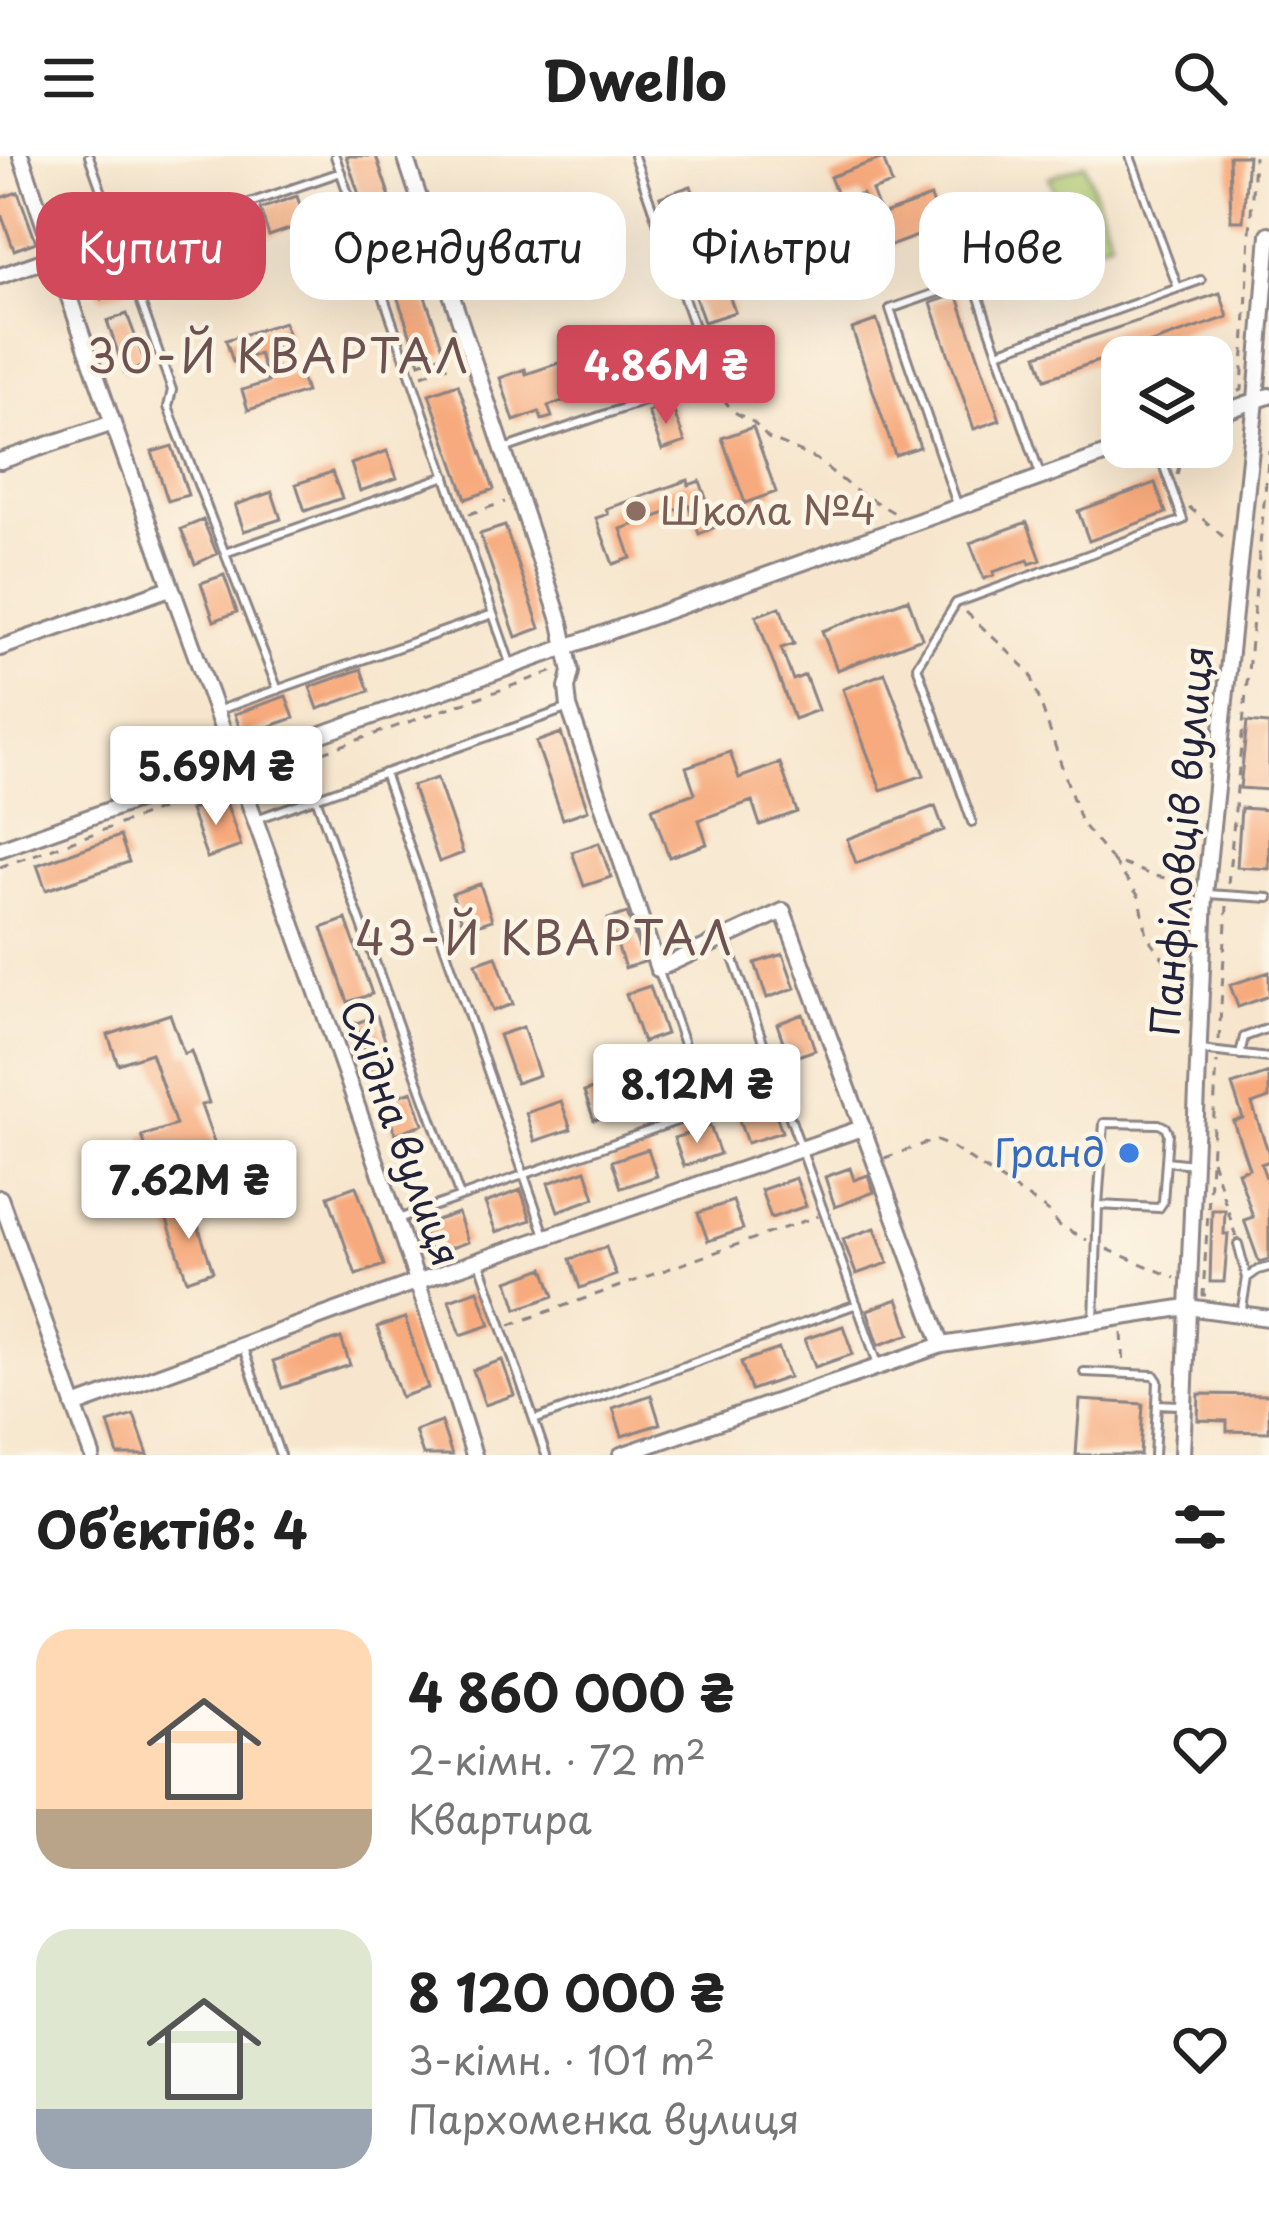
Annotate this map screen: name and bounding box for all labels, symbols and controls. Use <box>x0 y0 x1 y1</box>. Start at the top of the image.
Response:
text: Dwello <box>542 38 727 119</box>
icon: menu <box>36 45 102 111</box>
icon: search <box>1167 45 1233 111</box>
chip: Купити <box>36 192 266 300</box>
chip: Орендувати <box>290 192 626 300</box>
chip: Фільтри <box>650 192 895 300</box>
chip: Нове <box>919 192 1105 300</box>
district label: 30-Й КВАРТАЛ <box>87 320 471 388</box>
pin: 4.86M ₴ <box>555 325 777 427</box>
text: 4.86M ₴ <box>584 334 748 393</box>
map controls <box>1101 336 1233 468</box>
button: layers <box>1101 336 1233 468</box>
place label: Школа №4 <box>660 479 876 538</box>
marker: Школа №4 <box>623 498 649 524</box>
street label: Панфіловців вулиця <box>1133 643 1226 1038</box>
pin: 5.69M ₴ <box>105 726 327 828</box>
text: 5.69M ₴ <box>137 735 295 794</box>
district label: 43-Й КВАРТАЛ <box>355 902 735 970</box>
street label: Східна вулиця <box>327 991 478 1274</box>
pin: 8.12M ₴ <box>586 1044 808 1146</box>
text: 8.12M ₴ <box>620 1053 774 1112</box>
place label: Гранд <box>994 1121 1105 1180</box>
pin: 7.62M ₴ <box>78 1140 300 1242</box>
marker: Гранд <box>1116 1140 1142 1166</box>
text: 7.62M ₴ <box>108 1149 270 1208</box>
text: Об’єктів: 4 <box>36 1489 308 1566</box>
icon: filters <box>1167 1494 1233 1560</box>
text: 4 860 000 ₴ <box>408 1652 734 1729</box>
icon: home <box>132 1677 276 1821</box>
icon: heart <box>1167 1716 1233 1782</box>
text: 2-кімн. · 72 m² <box>408 1729 706 1788</box>
text: Квартира <box>408 1788 592 1847</box>
text: 8 120 000 ₴ <box>408 1952 725 2029</box>
icon: home <box>132 1977 276 2121</box>
icon: heart <box>1167 2016 1233 2082</box>
text: 3-кімн. · 101 m² <box>408 2029 715 2088</box>
text: Пархоменка вулиця <box>408 2088 800 2147</box>

